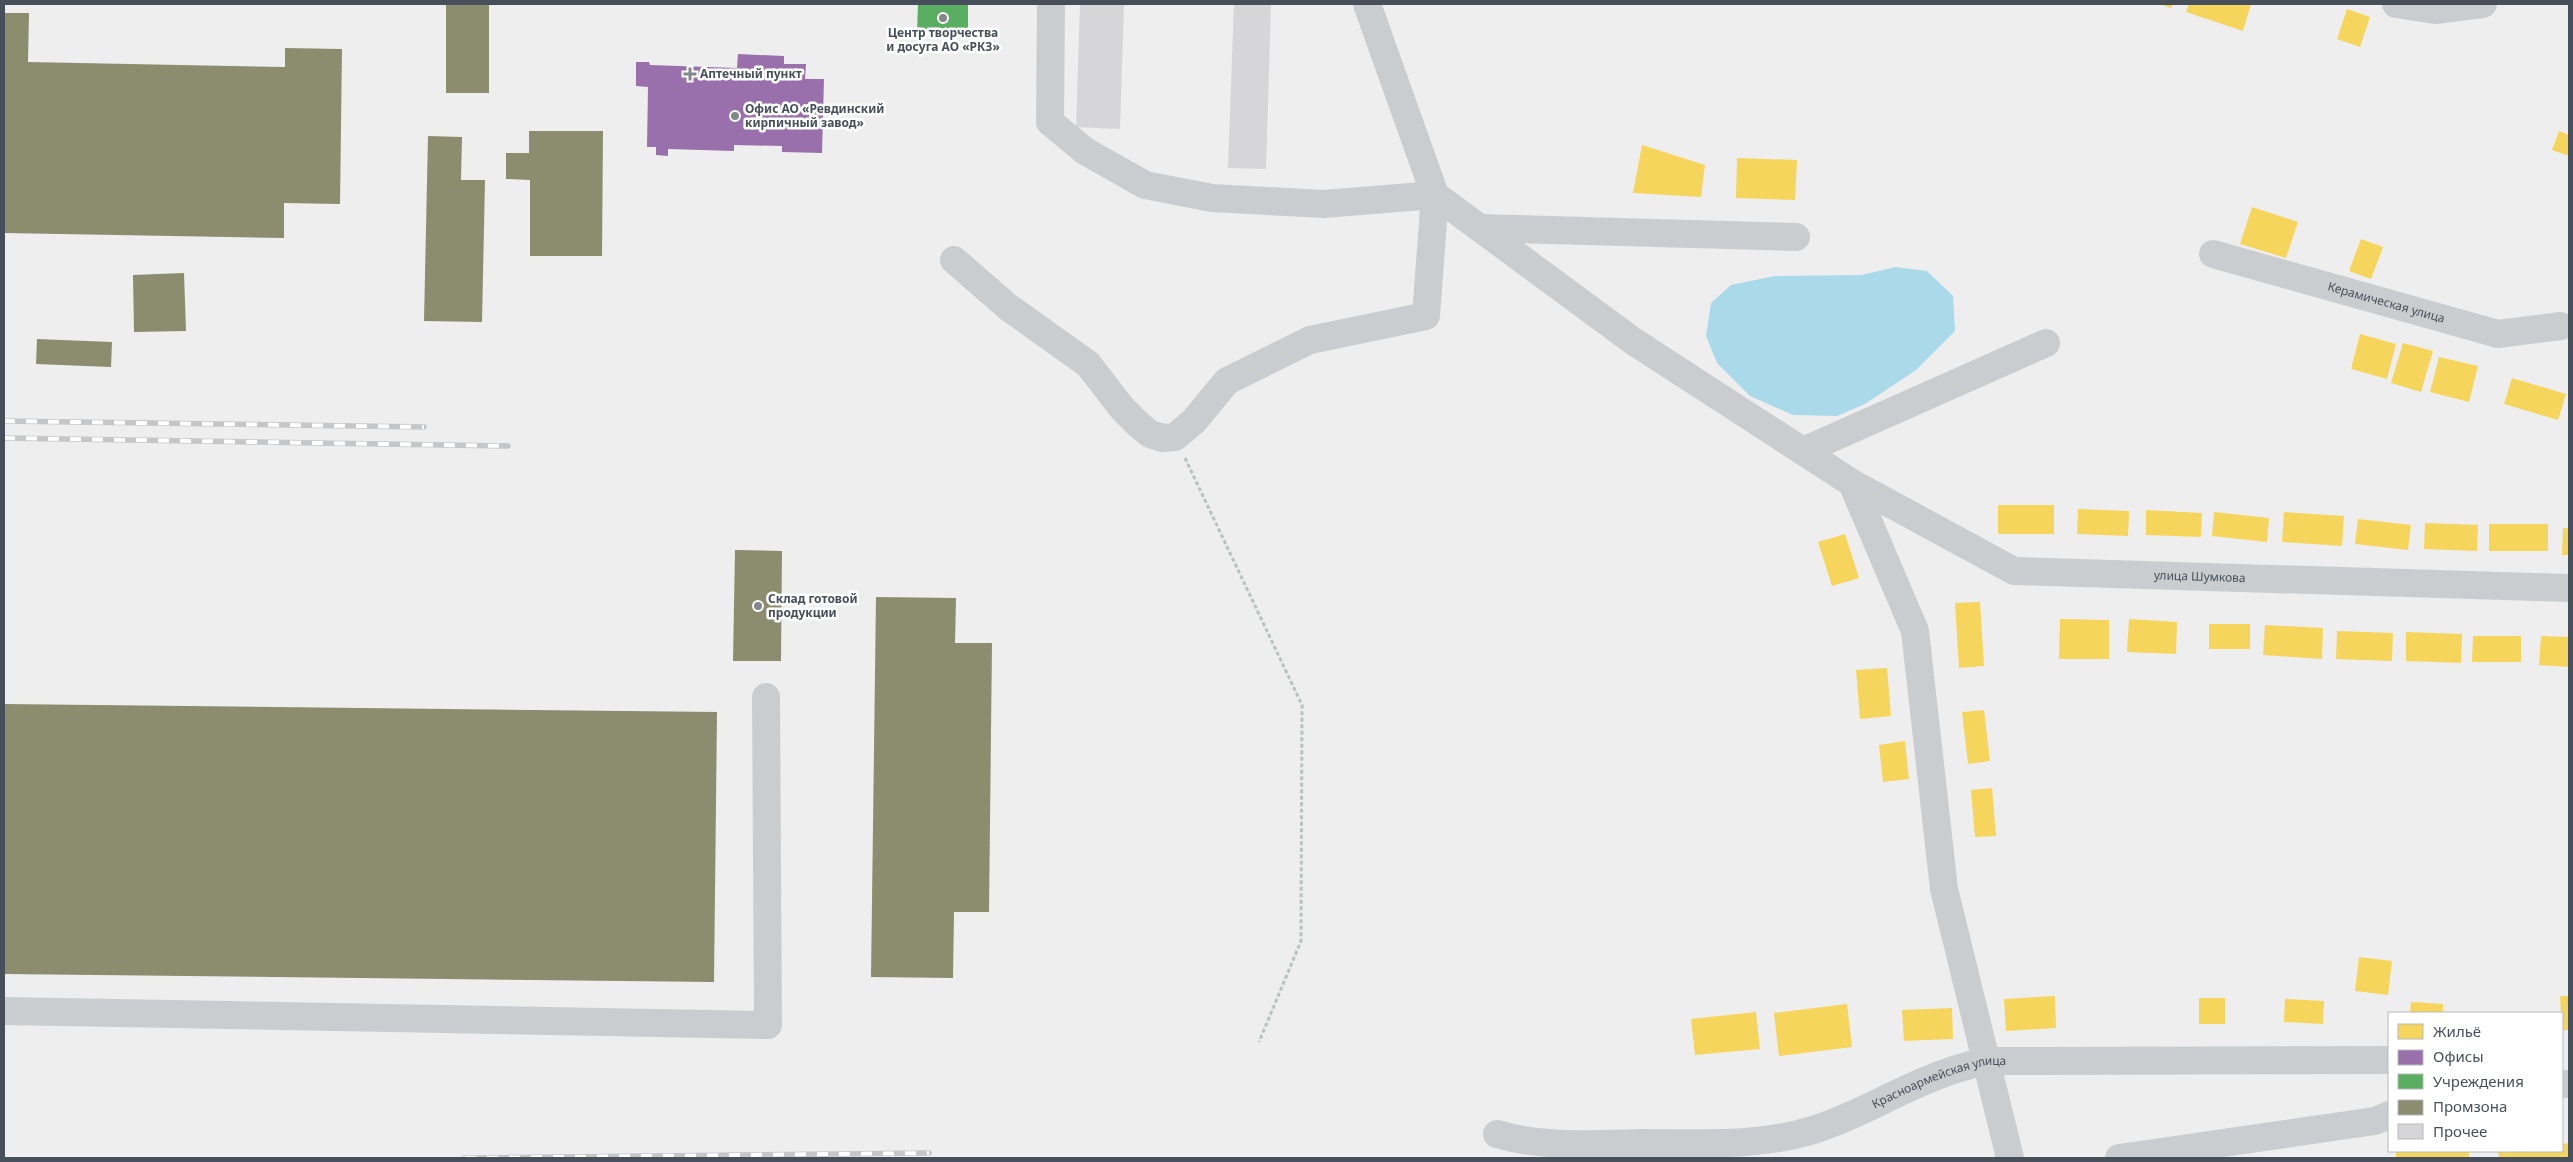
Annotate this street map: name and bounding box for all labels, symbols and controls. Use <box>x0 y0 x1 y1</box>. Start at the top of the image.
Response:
marker: Центр творчества и досуга АО «РКЗ» <box>937 12 949 24</box>
place label: Центр творчества и досуга АО «РКЗ» <box>886 24 1000 55</box>
place label: Аптечный пункт <box>700 65 802 82</box>
marker: Аптечный пункт <box>684 68 696 80</box>
place label: Офис АО «Ревдинский кирпичный завод» <box>745 100 884 131</box>
marker: Офис АО «Ревдинский кирпичный завод» <box>729 110 741 122</box>
street label: Керамическая улица <box>2326 278 2447 327</box>
street label: улица Шумкова <box>2154 566 2246 586</box>
place label: Склад готовой продукции <box>768 590 858 621</box>
marker: Склад готовой продукции <box>752 600 764 612</box>
legend <box>2388 1012 2563 1152</box>
text: Жильё <box>2433 1021 2481 1041</box>
text: Офисы <box>2433 1046 2484 1066</box>
street label: Красноармейская улица <box>1869 1052 2006 1112</box>
text: Учреждения <box>2433 1071 2524 1091</box>
text: Промзона <box>2433 1096 2507 1116</box>
text: Прочее <box>2433 1121 2487 1141</box>

